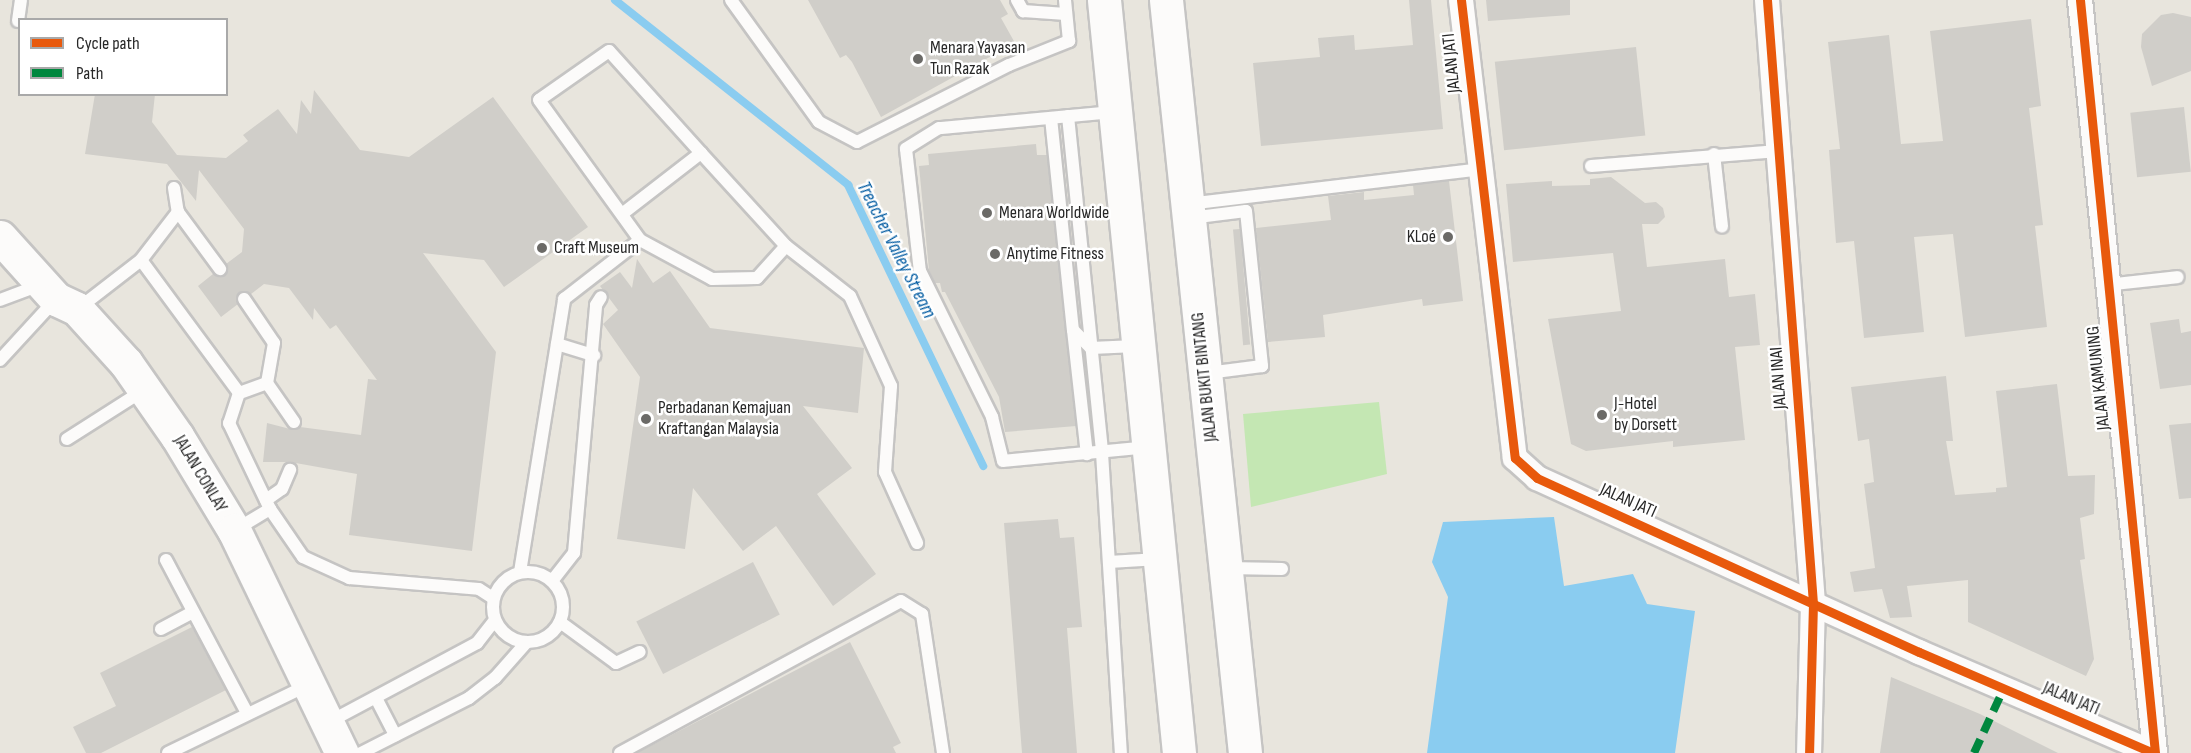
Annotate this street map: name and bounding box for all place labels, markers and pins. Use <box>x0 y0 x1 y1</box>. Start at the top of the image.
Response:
place label: Menara Yayasan Tun Razak <box>930 38 1025 80</box>
marker: Menara Yayasan Tun Razak <box>911 52 925 66</box>
place label: Menara Worldwide <box>999 202 1109 224</box>
marker: Menara Worldwide <box>980 206 994 220</box>
place label: KLoé <box>1407 226 1436 248</box>
marker: KLoé <box>1441 230 1455 244</box>
place label: Craft Museum <box>554 237 639 259</box>
marker: Craft Museum <box>535 241 549 255</box>
place label: Anytime Fitness <box>1007 243 1104 265</box>
marker: Anytime Fitness <box>988 247 1002 261</box>
place label: J-Hotel by Dorsett <box>1614 394 1677 436</box>
place label: Perbadanan Kemajuan Kraftangan Malaysia <box>658 398 791 440</box>
marker: J-Hotel by Dorsett <box>1595 408 1609 422</box>
marker: Perbadanan Kemajuan Kraftangan Malaysia <box>639 412 653 426</box>

